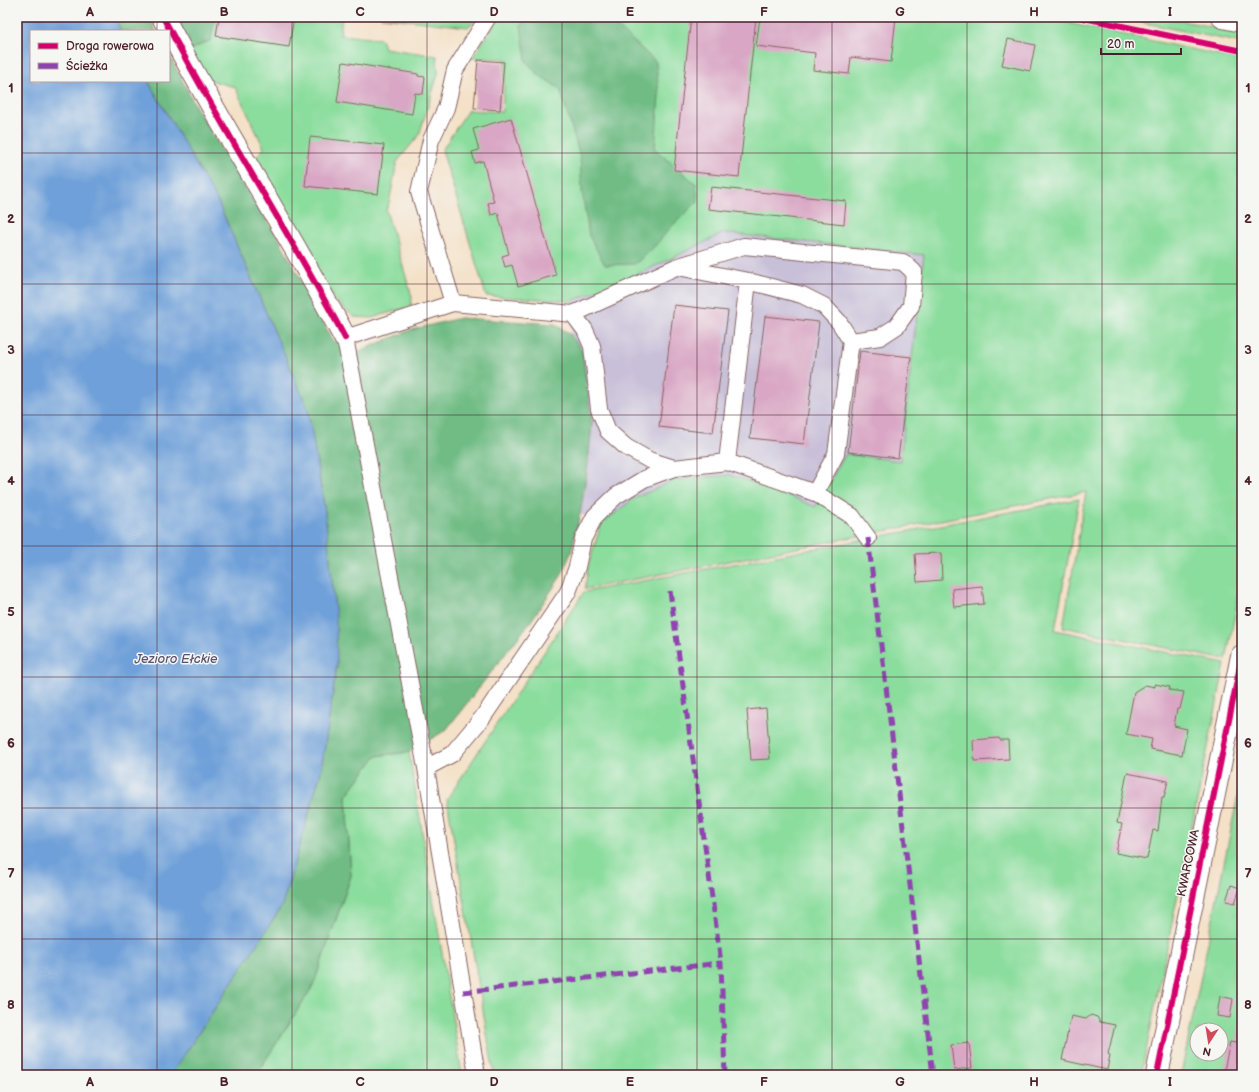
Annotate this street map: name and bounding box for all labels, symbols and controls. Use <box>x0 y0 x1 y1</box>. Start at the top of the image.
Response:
text: A <box>85 4 94 20</box>
text: B <box>219 4 229 20</box>
text: C <box>355 4 365 20</box>
text: D <box>489 4 499 20</box>
text: E <box>626 4 635 20</box>
text: F <box>760 4 768 20</box>
text: G <box>895 4 905 20</box>
text: H <box>1029 4 1039 20</box>
text: I <box>1168 4 1172 20</box>
legend <box>30 30 170 82</box>
scale bar <box>1101 30 1181 56</box>
text: 20 m <box>1107 37 1134 52</box>
text: Droga rowerowa <box>66 39 154 54</box>
text: Ścieżka <box>66 57 108 74</box>
text: 1 <box>8 80 14 96</box>
text: 1 <box>1245 80 1251 96</box>
text: 2 <box>7 211 15 227</box>
text: 2 <box>1244 211 1252 227</box>
text: 3 <box>7 342 15 358</box>
text: 3 <box>1244 342 1252 358</box>
text: 4 <box>7 473 15 489</box>
text: 4 <box>1244 473 1252 489</box>
text: 5 <box>7 604 15 620</box>
text: 5 <box>1244 604 1252 620</box>
water label: Jezioro Ełckie <box>133 651 218 667</box>
text: 6 <box>7 735 15 751</box>
text: 6 <box>1244 735 1252 751</box>
street label: KWARCOWA <box>1174 827 1203 898</box>
text: 7 <box>7 866 15 882</box>
text: 7 <box>1244 866 1252 882</box>
text: 8 <box>7 997 15 1013</box>
text: 8 <box>1244 997 1252 1013</box>
north arrow <box>1189 1022 1229 1062</box>
text: N <box>1202 1044 1212 1059</box>
text: A <box>85 1074 94 1090</box>
text: B <box>219 1074 229 1090</box>
text: C <box>355 1074 365 1090</box>
text: D <box>489 1074 499 1090</box>
text: E <box>626 1074 635 1090</box>
text: F <box>760 1074 768 1090</box>
text: G <box>895 1074 905 1090</box>
text: H <box>1029 1074 1039 1090</box>
text: I <box>1168 1074 1172 1090</box>

